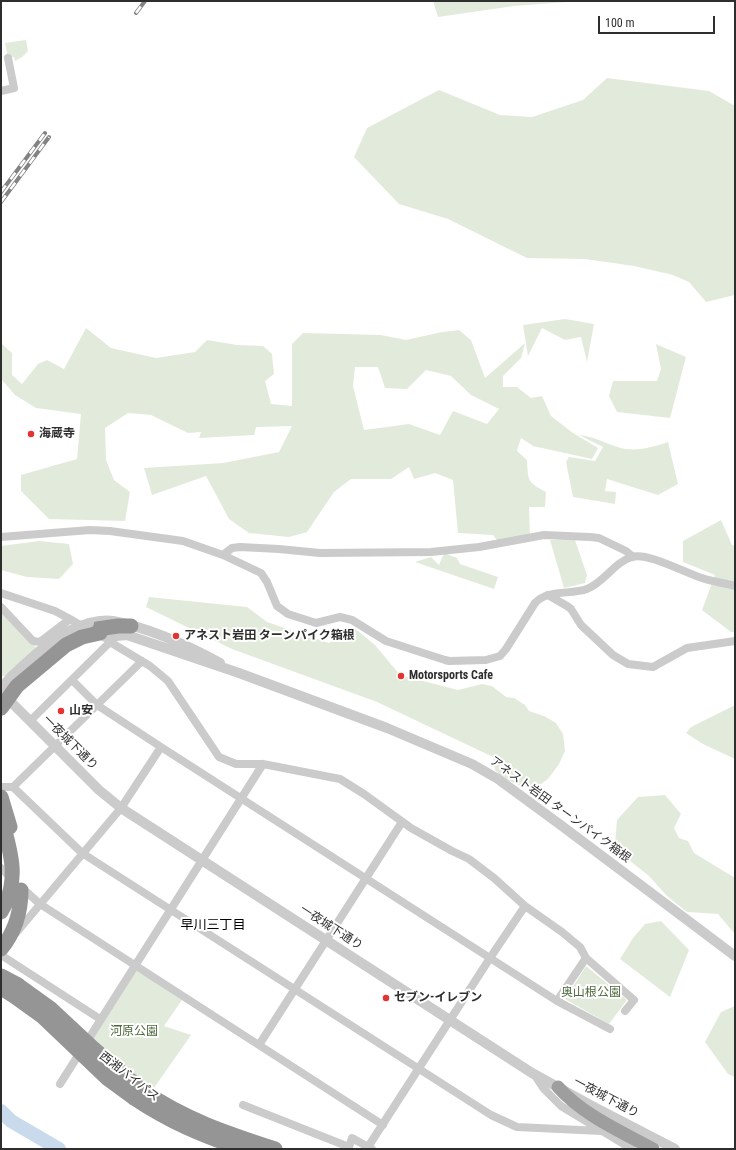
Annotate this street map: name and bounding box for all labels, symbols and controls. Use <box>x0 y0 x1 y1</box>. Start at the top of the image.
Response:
scale bar <box>600 8 717 34</box>
text: 100 m <box>605 16 635 30</box>
place label: 海蔵寺 <box>39 427 75 441</box>
marker: 海蔵寺 <box>26 429 36 439</box>
place label: アネスト岩田 ターンパイク箱根 <box>184 629 355 643</box>
marker: アネスト岩田 ターンパイク箱根 <box>171 631 181 641</box>
place label: Motorsports Cafe <box>409 669 493 683</box>
marker: Motorsports Cafe <box>396 671 406 681</box>
place label: 山安 <box>69 704 93 718</box>
marker: 山安 <box>56 706 66 716</box>
street label: 一夜城下通り <box>39 712 101 774</box>
street label: アネスト岩田 ターンパイク箱根 <box>487 754 633 866</box>
street label: 一夜城下通り <box>297 902 365 954</box>
district label: 早川三丁目 <box>181 918 245 934</box>
park label: 奥山根公園 <box>561 986 621 1000</box>
place label: セブン-イレブン <box>394 991 482 1005</box>
marker: セブン-イレブン <box>381 993 391 1003</box>
park label: 河原公園 <box>110 1025 158 1039</box>
street label: 西湘バイパス <box>96 1049 162 1105</box>
street label: 一夜城下通り <box>571 1075 641 1121</box>

